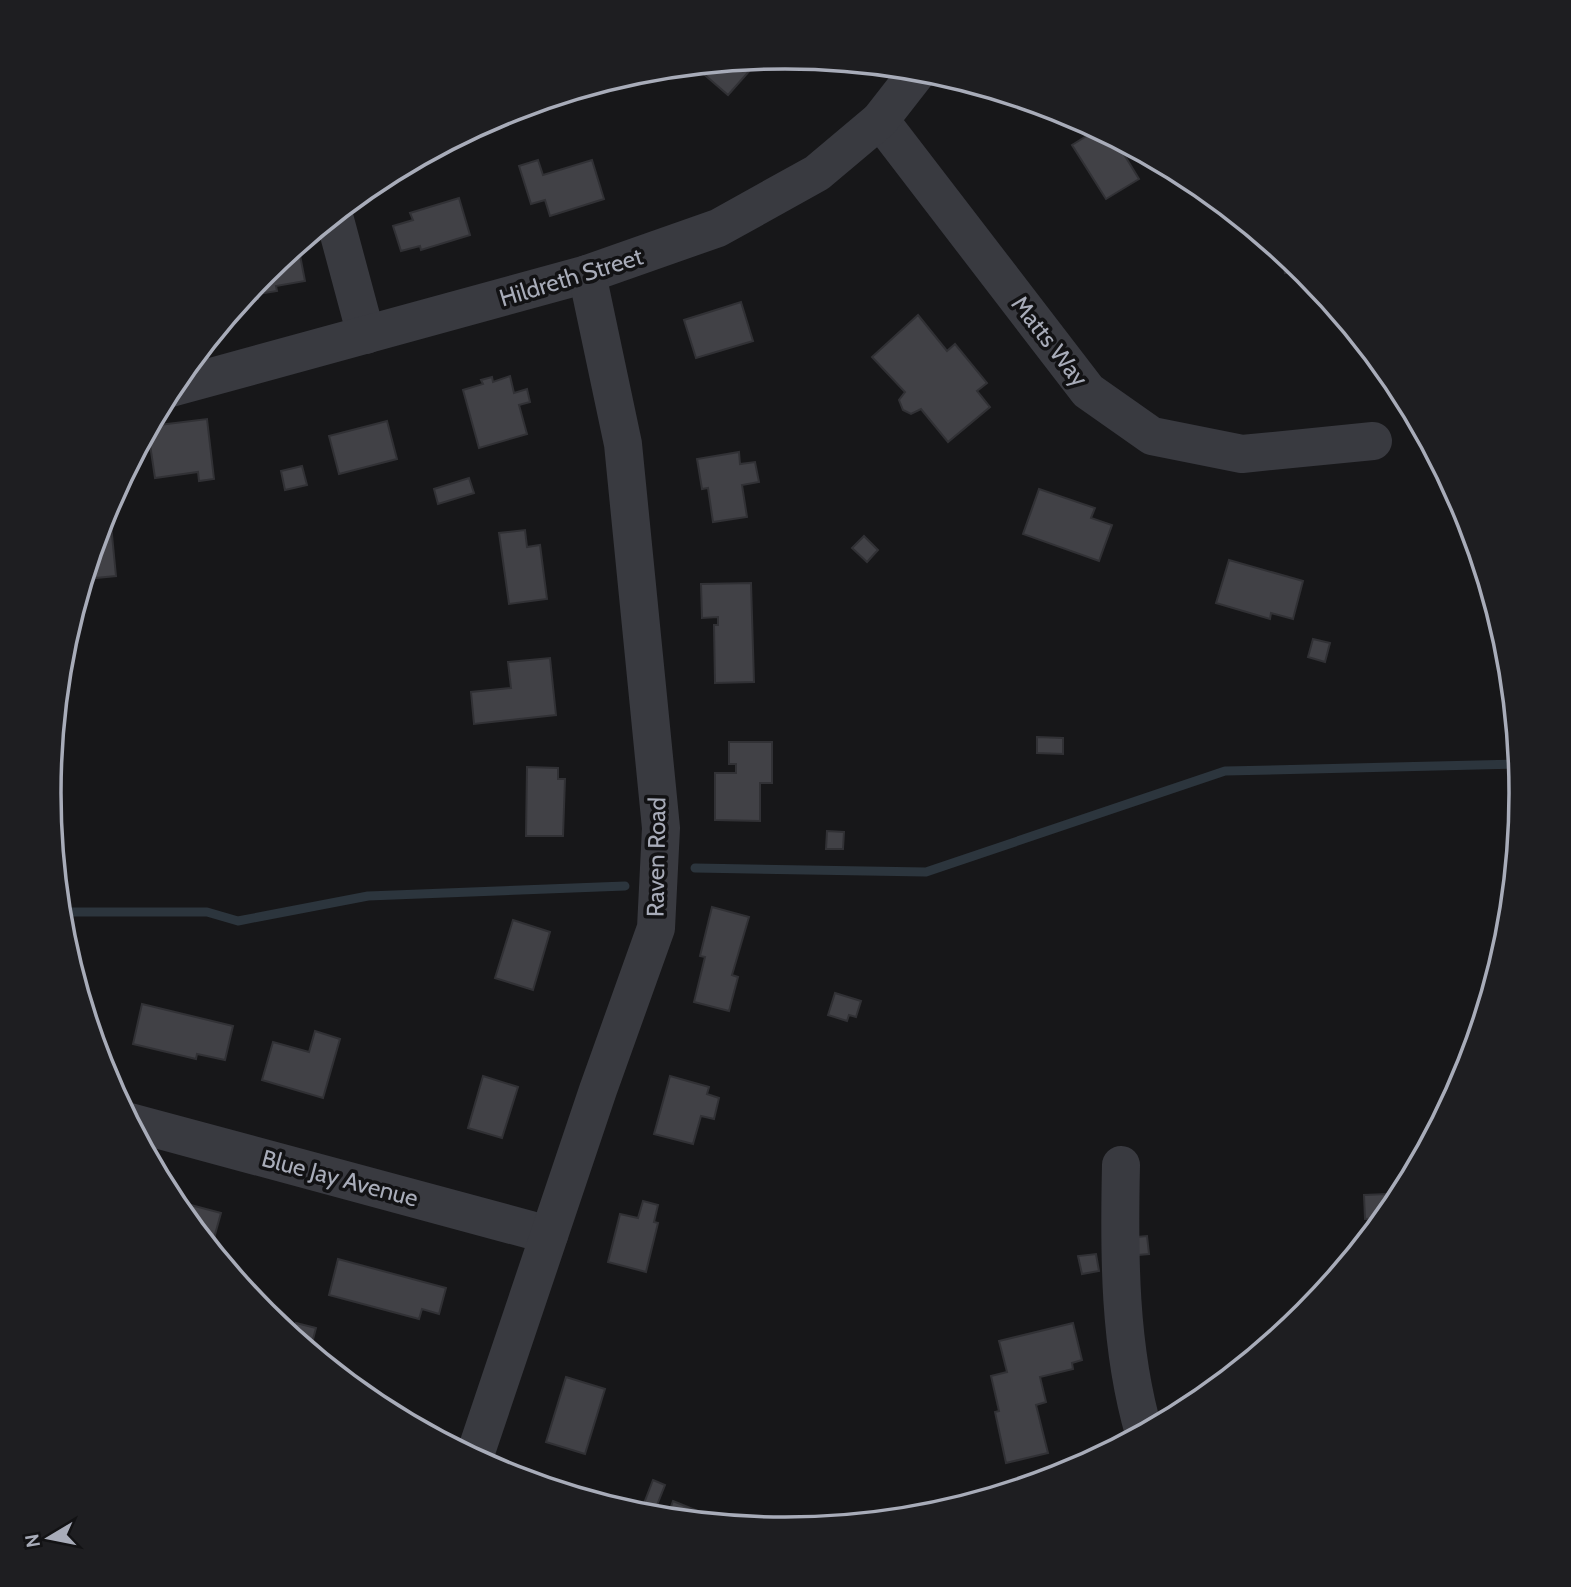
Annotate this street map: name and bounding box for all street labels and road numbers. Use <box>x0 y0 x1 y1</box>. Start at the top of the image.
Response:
street label: Hildreth Street <box>496 241 646 313</box>
street label: Matts Way <box>1006 290 1094 392</box>
street label: Raven Road <box>640 797 672 917</box>
street label: Blue Jay Avenue <box>259 1143 421 1213</box>

